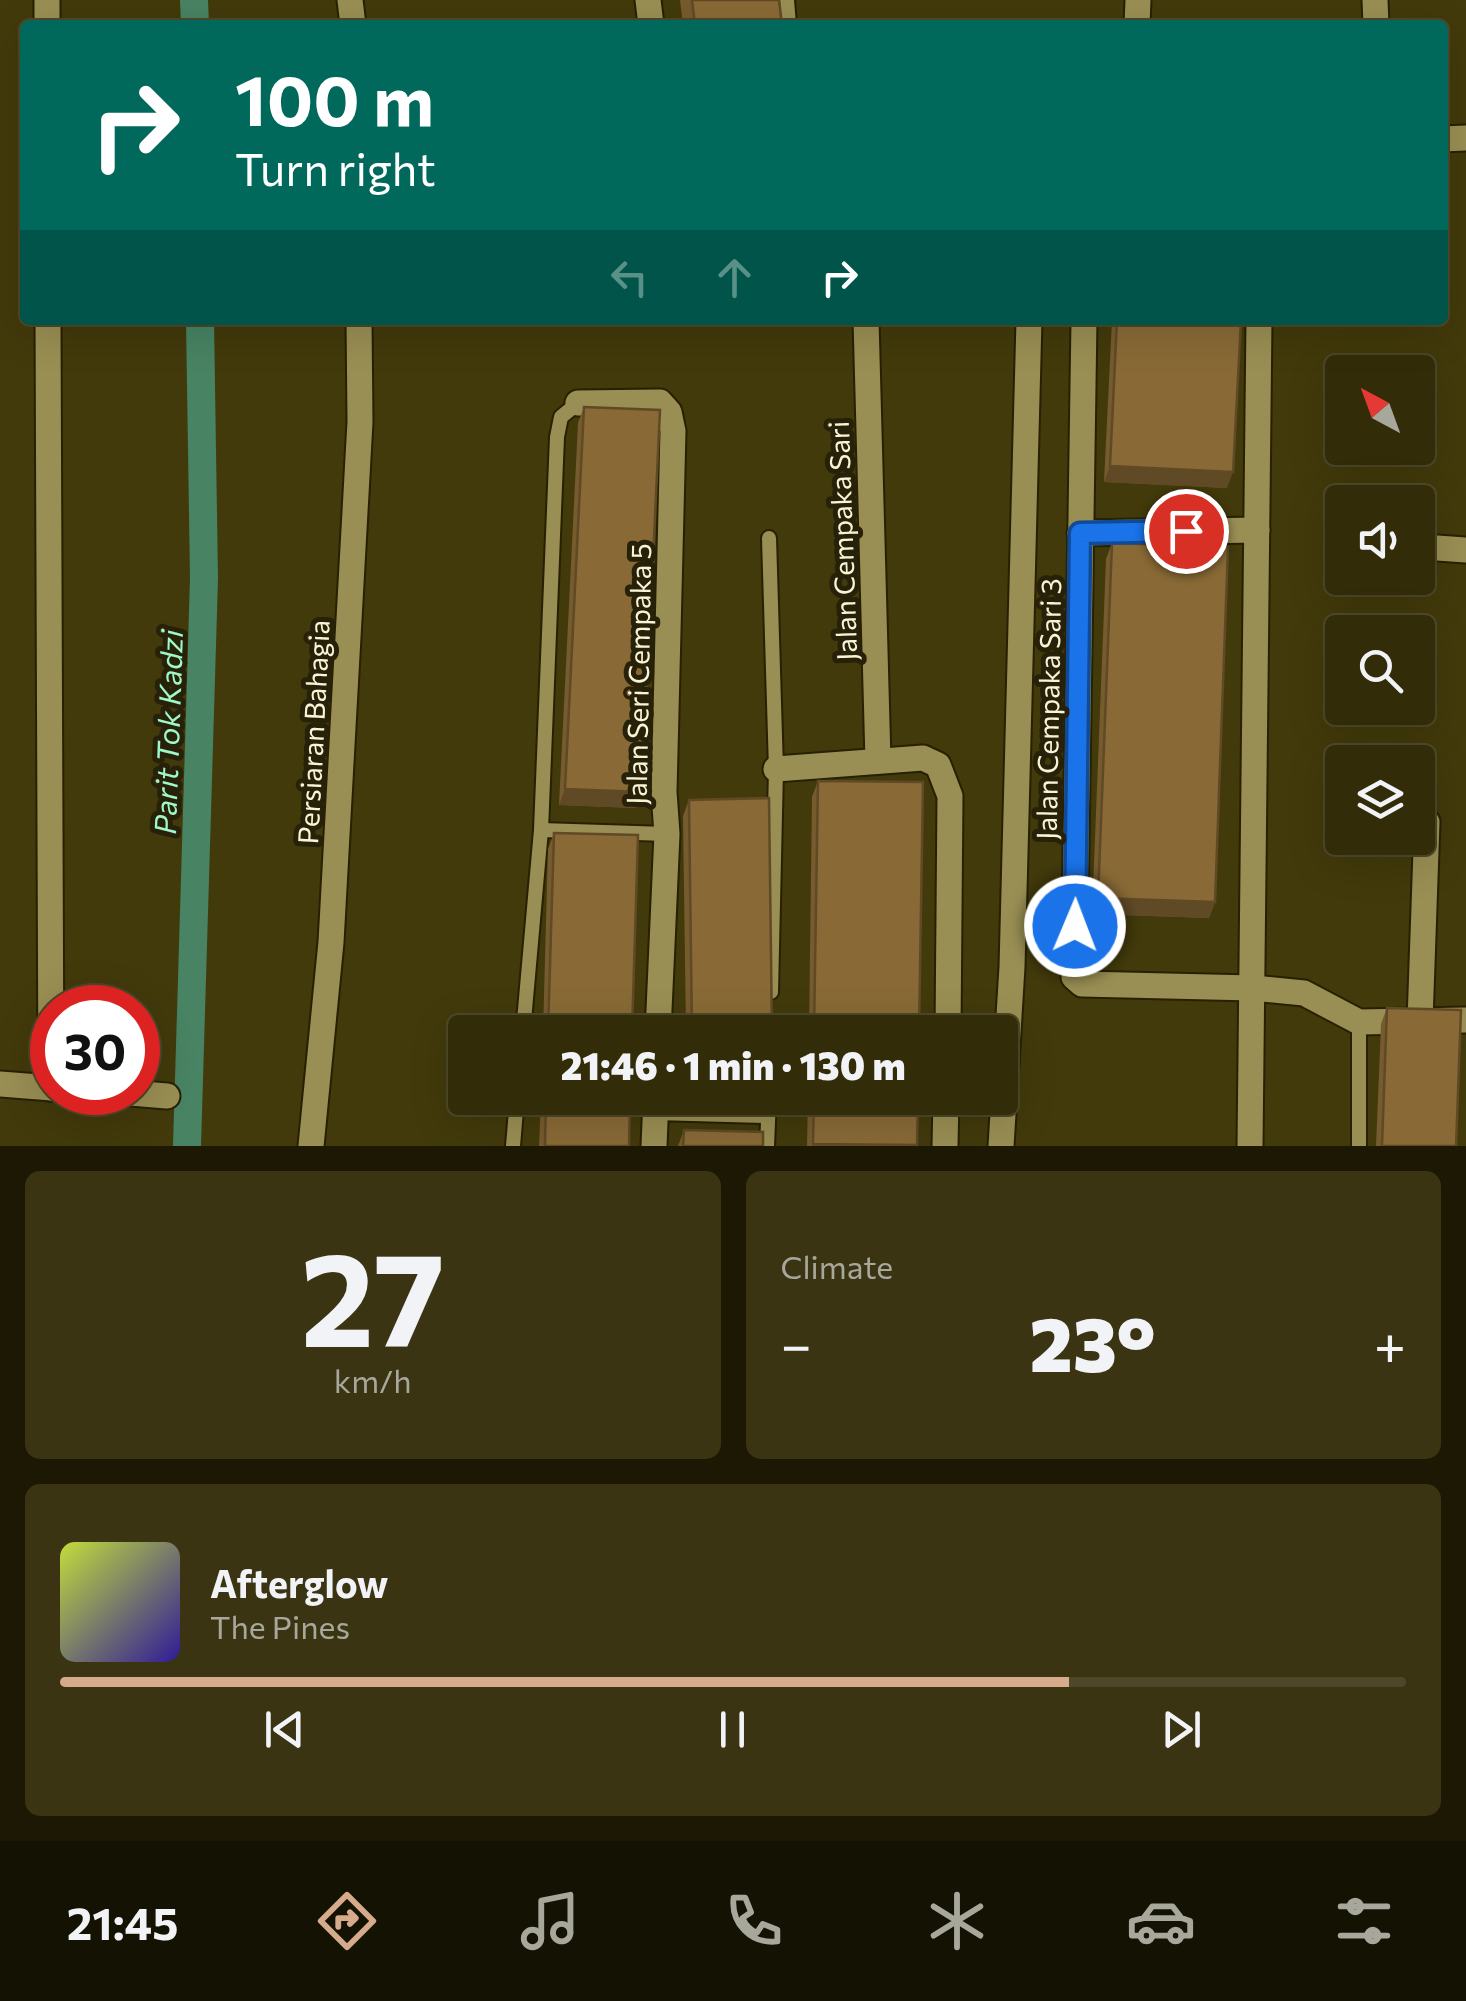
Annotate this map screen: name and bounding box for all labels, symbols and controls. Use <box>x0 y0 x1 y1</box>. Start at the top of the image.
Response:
text: 100 m <box>235 55 434 140</box>
icon: right <box>70 60 200 190</box>
text: Turn right <box>235 140 436 195</box>
icon: left <box>602 250 657 305</box>
icon: ahead <box>707 250 762 305</box>
icon: right <box>812 250 867 305</box>
north arrow <box>1325 355 1435 465</box>
map controls <box>1325 355 1435 855</box>
street label: Jalan Cempaka Sari <box>821 420 863 662</box>
button: sound <box>1325 485 1435 595</box>
pin <box>1144 489 1229 574</box>
icon: arrive <box>1159 504 1214 559</box>
street label: Jalan Seri Cempaka 5 <box>619 543 657 805</box>
street label: Jalan Cempaka Sari 3 <box>1029 578 1067 840</box>
button: search <box>1325 615 1435 725</box>
street label: Persiaran Bahagia <box>290 619 336 845</box>
water label: Parit Tok Kadzi <box>145 628 189 835</box>
button: layers <box>1325 745 1435 855</box>
position arrow <box>1023 874 1127 978</box>
speed limit sign: 30 <box>30 985 160 1115</box>
text: 21:46 · 1 min · 130 m <box>560 1041 906 1088</box>
text: 27 <box>300 1215 445 1374</box>
text: Climate <box>781 1246 893 1286</box>
text: 23° <box>1030 1296 1156 1387</box>
text: − <box>781 1309 812 1376</box>
text: + <box>1374 1309 1406 1376</box>
text: km/h <box>334 1360 412 1400</box>
text: Afterglow <box>210 1559 388 1606</box>
text: The Pines <box>210 1606 350 1646</box>
icon: previous <box>257 1702 312 1757</box>
icon: pause <box>705 1702 760 1757</box>
icon: next <box>1154 1702 1209 1757</box>
icon: directions <box>312 1886 382 1956</box>
icon: music <box>515 1886 585 1956</box>
icon: phone <box>719 1886 789 1956</box>
icon: climate <box>922 1886 992 1956</box>
icon: car <box>1126 1886 1196 1956</box>
icon: filters <box>1329 1886 1399 1956</box>
text: 21:45 <box>67 1894 178 1949</box>

